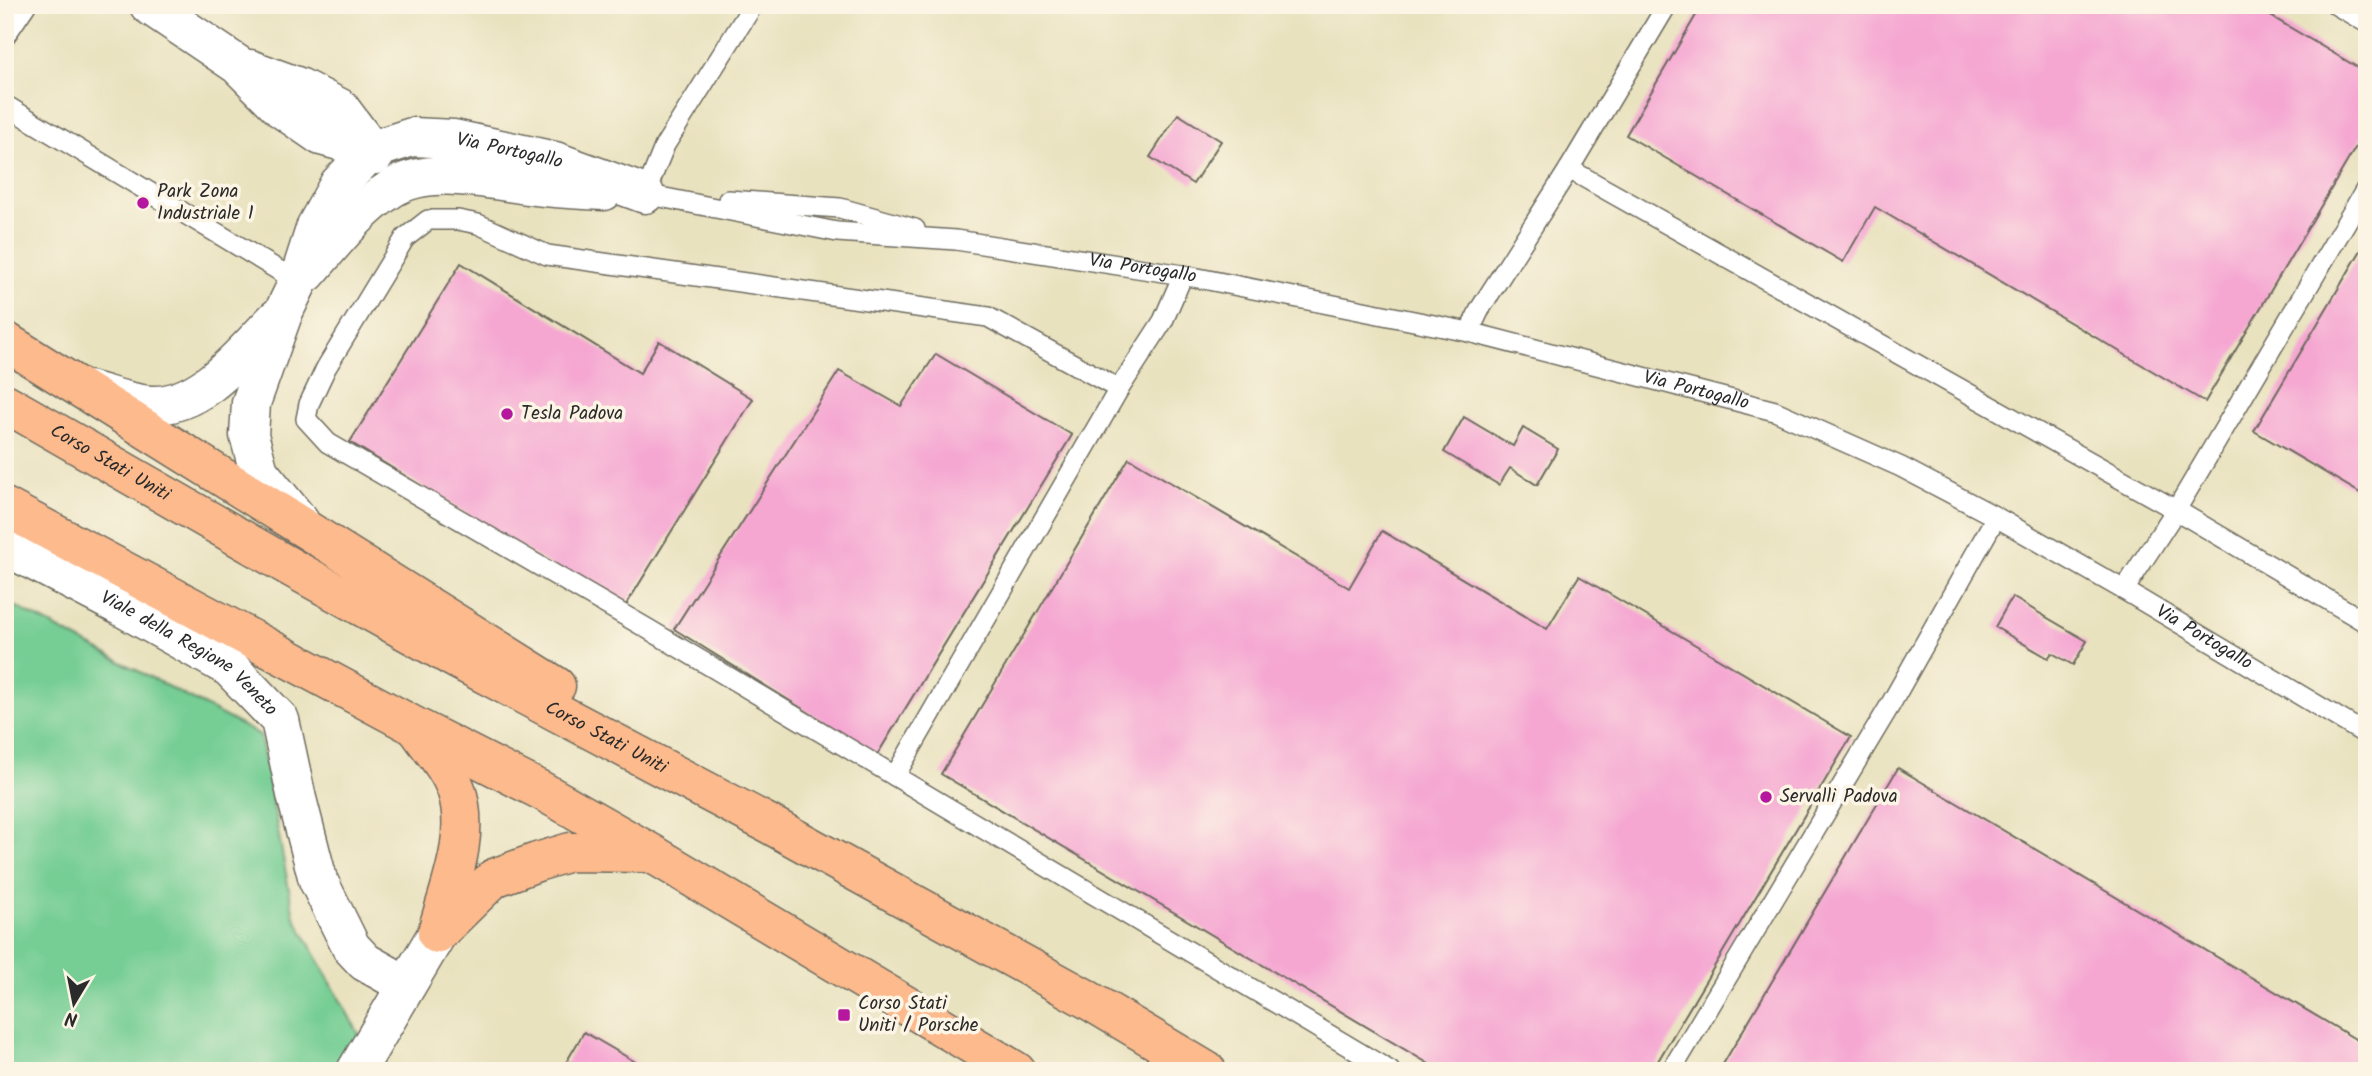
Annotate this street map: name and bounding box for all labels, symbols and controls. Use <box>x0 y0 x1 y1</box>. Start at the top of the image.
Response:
street label: Via Portogallo <box>453 125 567 178</box>
place label: Park Zona Industriale 1 <box>157 177 254 229</box>
marker: Park Zona Industriale 1 <box>135 195 151 211</box>
street label: Via Portogallo <box>1087 246 1199 292</box>
street label: Via Portogallo <box>1640 363 1752 419</box>
place label: Tesla Padova <box>521 399 623 429</box>
marker: Tesla Padova <box>499 406 515 422</box>
street label: Corso Stati Uniti <box>44 417 177 511</box>
street label: Viale della Regione Veneto <box>95 583 284 724</box>
street label: Via Portogallo <box>2150 597 2258 678</box>
street label: Corso Stati Uniti <box>539 693 674 783</box>
place label: Servalli Padova <box>1780 782 1898 812</box>
marker: Servalli Padova <box>1758 789 1774 805</box>
north arrow <box>38 968 108 1038</box>
place label: Corso Stati Uniti / Porsche <box>858 989 979 1041</box>
text: N <box>63 1002 80 1034</box>
marker: Corso Stati Uniti / Porsche <box>836 1007 852 1023</box>

